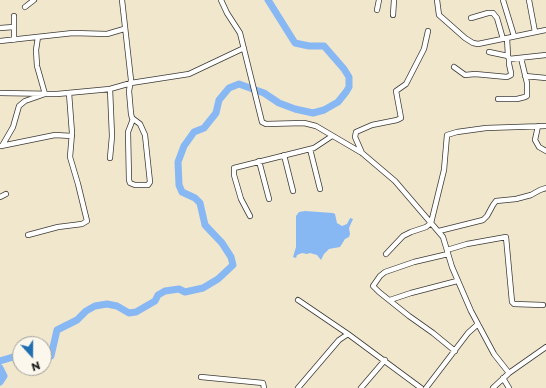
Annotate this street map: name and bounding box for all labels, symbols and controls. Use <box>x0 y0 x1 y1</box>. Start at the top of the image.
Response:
north arrow <box>12 336 52 376</box>
text: N <box>29 357 43 376</box>

